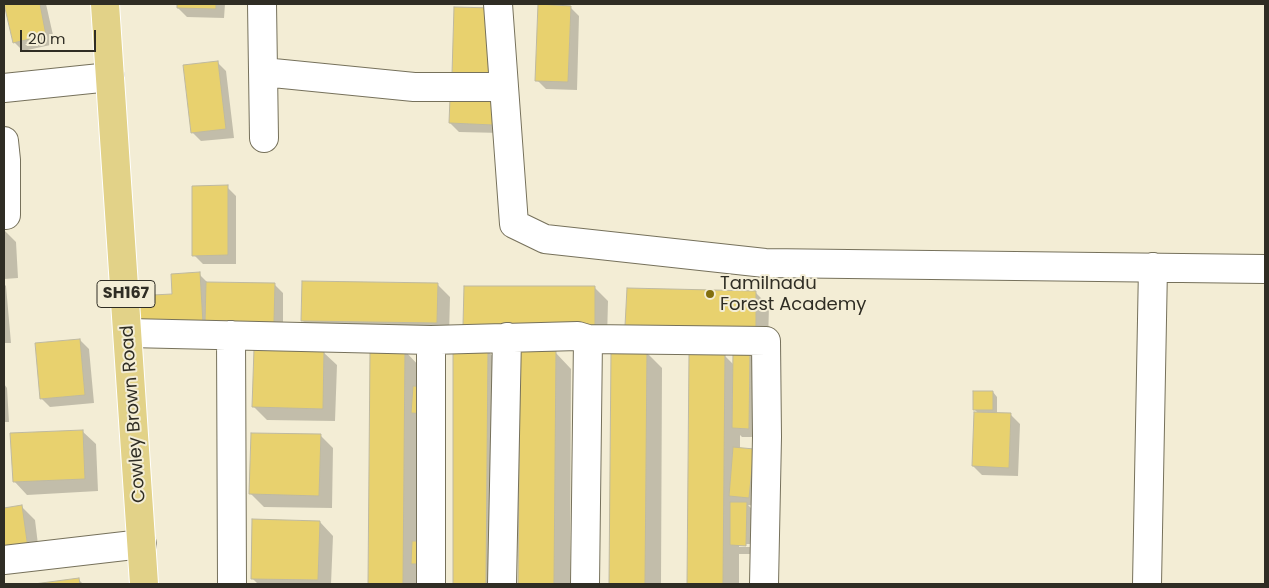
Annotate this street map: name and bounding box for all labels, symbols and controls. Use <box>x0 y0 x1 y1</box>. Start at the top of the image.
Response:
scale bar <box>22 20 99 52</box>
text: 20 m <box>28 28 66 49</box>
place label: Tamilnadu Forest Academy <box>720 273 866 316</box>
road number: SH167 <box>97 280 155 308</box>
marker: Tamilnadu Forest Academy <box>704 288 716 300</box>
street label: Cowley Brown Road <box>117 325 151 503</box>

